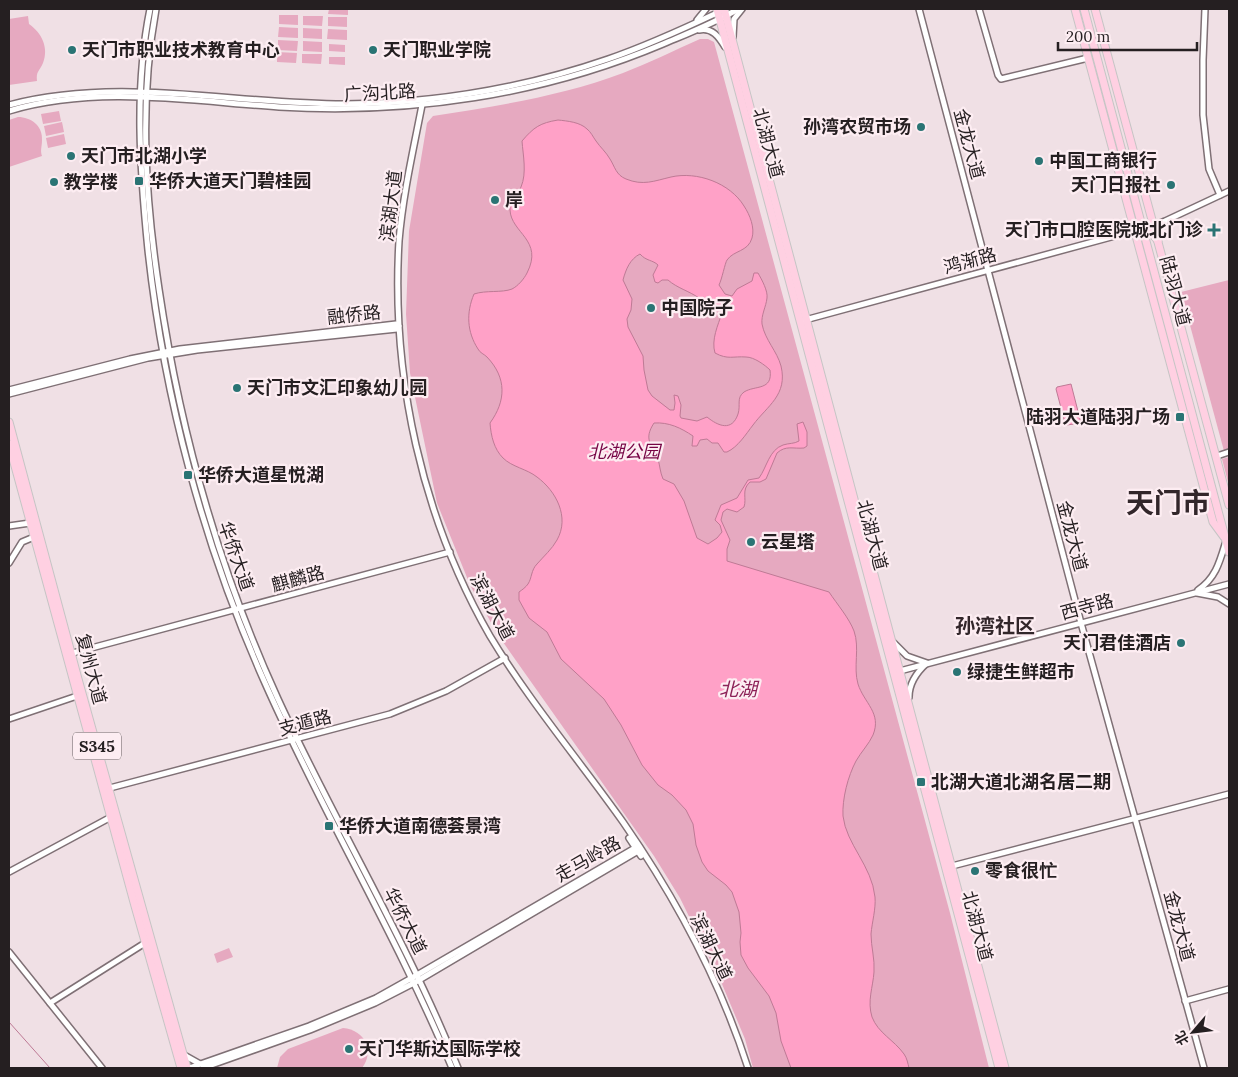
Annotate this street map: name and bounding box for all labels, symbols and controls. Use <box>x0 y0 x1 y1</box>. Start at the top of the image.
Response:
scale bar <box>1058 20 1197 52</box>
text: 200 m <box>1066 27 1110 46</box>
place label: 天门市职业技术教育中心 <box>82 38 280 61</box>
place label: 天门职业学院 <box>383 38 491 61</box>
marker: 天门市职业技术教育中心 <box>66 44 78 56</box>
marker: 天门职业学院 <box>367 44 379 56</box>
street label: 广沟北路 <box>343 79 417 106</box>
street label: 北湖大道 <box>748 105 789 181</box>
street label: 金龙大道 <box>949 106 990 182</box>
place label: 孙湾农贸市场 <box>803 115 911 138</box>
marker: 孙湾农贸市场 <box>915 121 927 133</box>
place label: 天门市北湖小学 <box>81 144 207 167</box>
place label: 中国工商银行 <box>1049 149 1157 172</box>
marker: 天门市北湖小学 <box>65 150 77 162</box>
marker: 中国工商银行 <box>1033 155 1045 167</box>
place label: 华侨大道天门碧桂园 <box>149 169 311 192</box>
street label: 滨湖大道 <box>375 169 406 243</box>
place label: 教学楼 <box>64 170 118 193</box>
place label: 天门日报社 <box>1071 173 1161 196</box>
marker: 华侨大道天门碧桂园 <box>133 175 145 187</box>
marker: 教学楼 <box>48 176 60 188</box>
marker: 天门日报社 <box>1165 179 1177 191</box>
place label: 岸 <box>505 188 523 211</box>
marker: 岸 <box>489 194 501 206</box>
place label: 天门市口腔医院城北门诊 <box>1005 218 1203 241</box>
marker: 天门市口腔医院城北门诊 <box>1207 223 1221 237</box>
street label: 鸿渐路 <box>941 242 999 279</box>
street label: 陆羽大道 <box>1155 253 1196 329</box>
place label: 中国院子 <box>661 296 733 319</box>
street label: 融侨路 <box>326 300 382 329</box>
marker: 中国院子 <box>645 302 657 314</box>
place label: 天门市文汇印象幼儿园 <box>247 376 427 399</box>
marker: 天门市文汇印象幼儿园 <box>231 382 243 394</box>
place label: 陆羽大道陆羽广场 <box>1026 405 1170 428</box>
marker: 陆羽大道陆羽广场 <box>1174 411 1186 423</box>
park label: 北湖公园 <box>588 440 663 463</box>
place label: 华侨大道星悦湖 <box>198 463 324 486</box>
marker: 华侨大道星悦湖 <box>182 469 194 481</box>
district label: 天门市 <box>1126 485 1210 521</box>
street label: 北湖大道 <box>852 497 893 573</box>
street label: 金龙大道 <box>1052 498 1093 574</box>
street label: 华侨大道 <box>214 518 259 594</box>
place label: 云星塔 <box>761 530 815 553</box>
marker: 云星塔 <box>745 536 757 548</box>
street label: 麒麟路 <box>269 560 327 597</box>
street label: 滨湖大道 <box>465 570 519 644</box>
street label: 西寺路 <box>1058 588 1116 625</box>
district label: 孙湾社区 <box>955 613 1035 638</box>
street label: 复州大道 <box>71 631 112 707</box>
place label: 天门君佳酒店 <box>1063 631 1171 654</box>
marker: 天门君佳酒店 <box>1175 637 1187 649</box>
place label: 绿捷生鲜超市 <box>967 660 1075 683</box>
marker: 绿捷生鲜超市 <box>951 666 963 678</box>
water label: 北湖 <box>719 677 760 701</box>
street label: 支遁路 <box>276 704 334 741</box>
road number: S345 <box>73 732 121 759</box>
place label: 北湖大道北湖名居二期 <box>931 770 1111 793</box>
marker: 北湖大道北湖名居二期 <box>915 776 927 788</box>
place label: 华侨大道南德荟景湾 <box>339 814 501 837</box>
marker: 华侨大道南德荟景湾 <box>323 820 335 832</box>
street label: 走马岭路 <box>551 831 625 887</box>
place label: 零食很忙 <box>985 859 1057 882</box>
marker: 零食很忙 <box>969 865 981 877</box>
street label: 华侨大道 <box>379 883 432 958</box>
street label: 北湖大道 <box>957 888 998 964</box>
street label: 金龙大道 <box>1159 888 1200 964</box>
street label: 滨湖大道 <box>685 909 738 984</box>
north arrow <box>1168 1007 1218 1057</box>
text: 北 <box>1170 1028 1193 1049</box>
place label: 天门华斯达国际学校 <box>359 1037 521 1060</box>
marker: 天门华斯达国际学校 <box>343 1043 355 1055</box>

